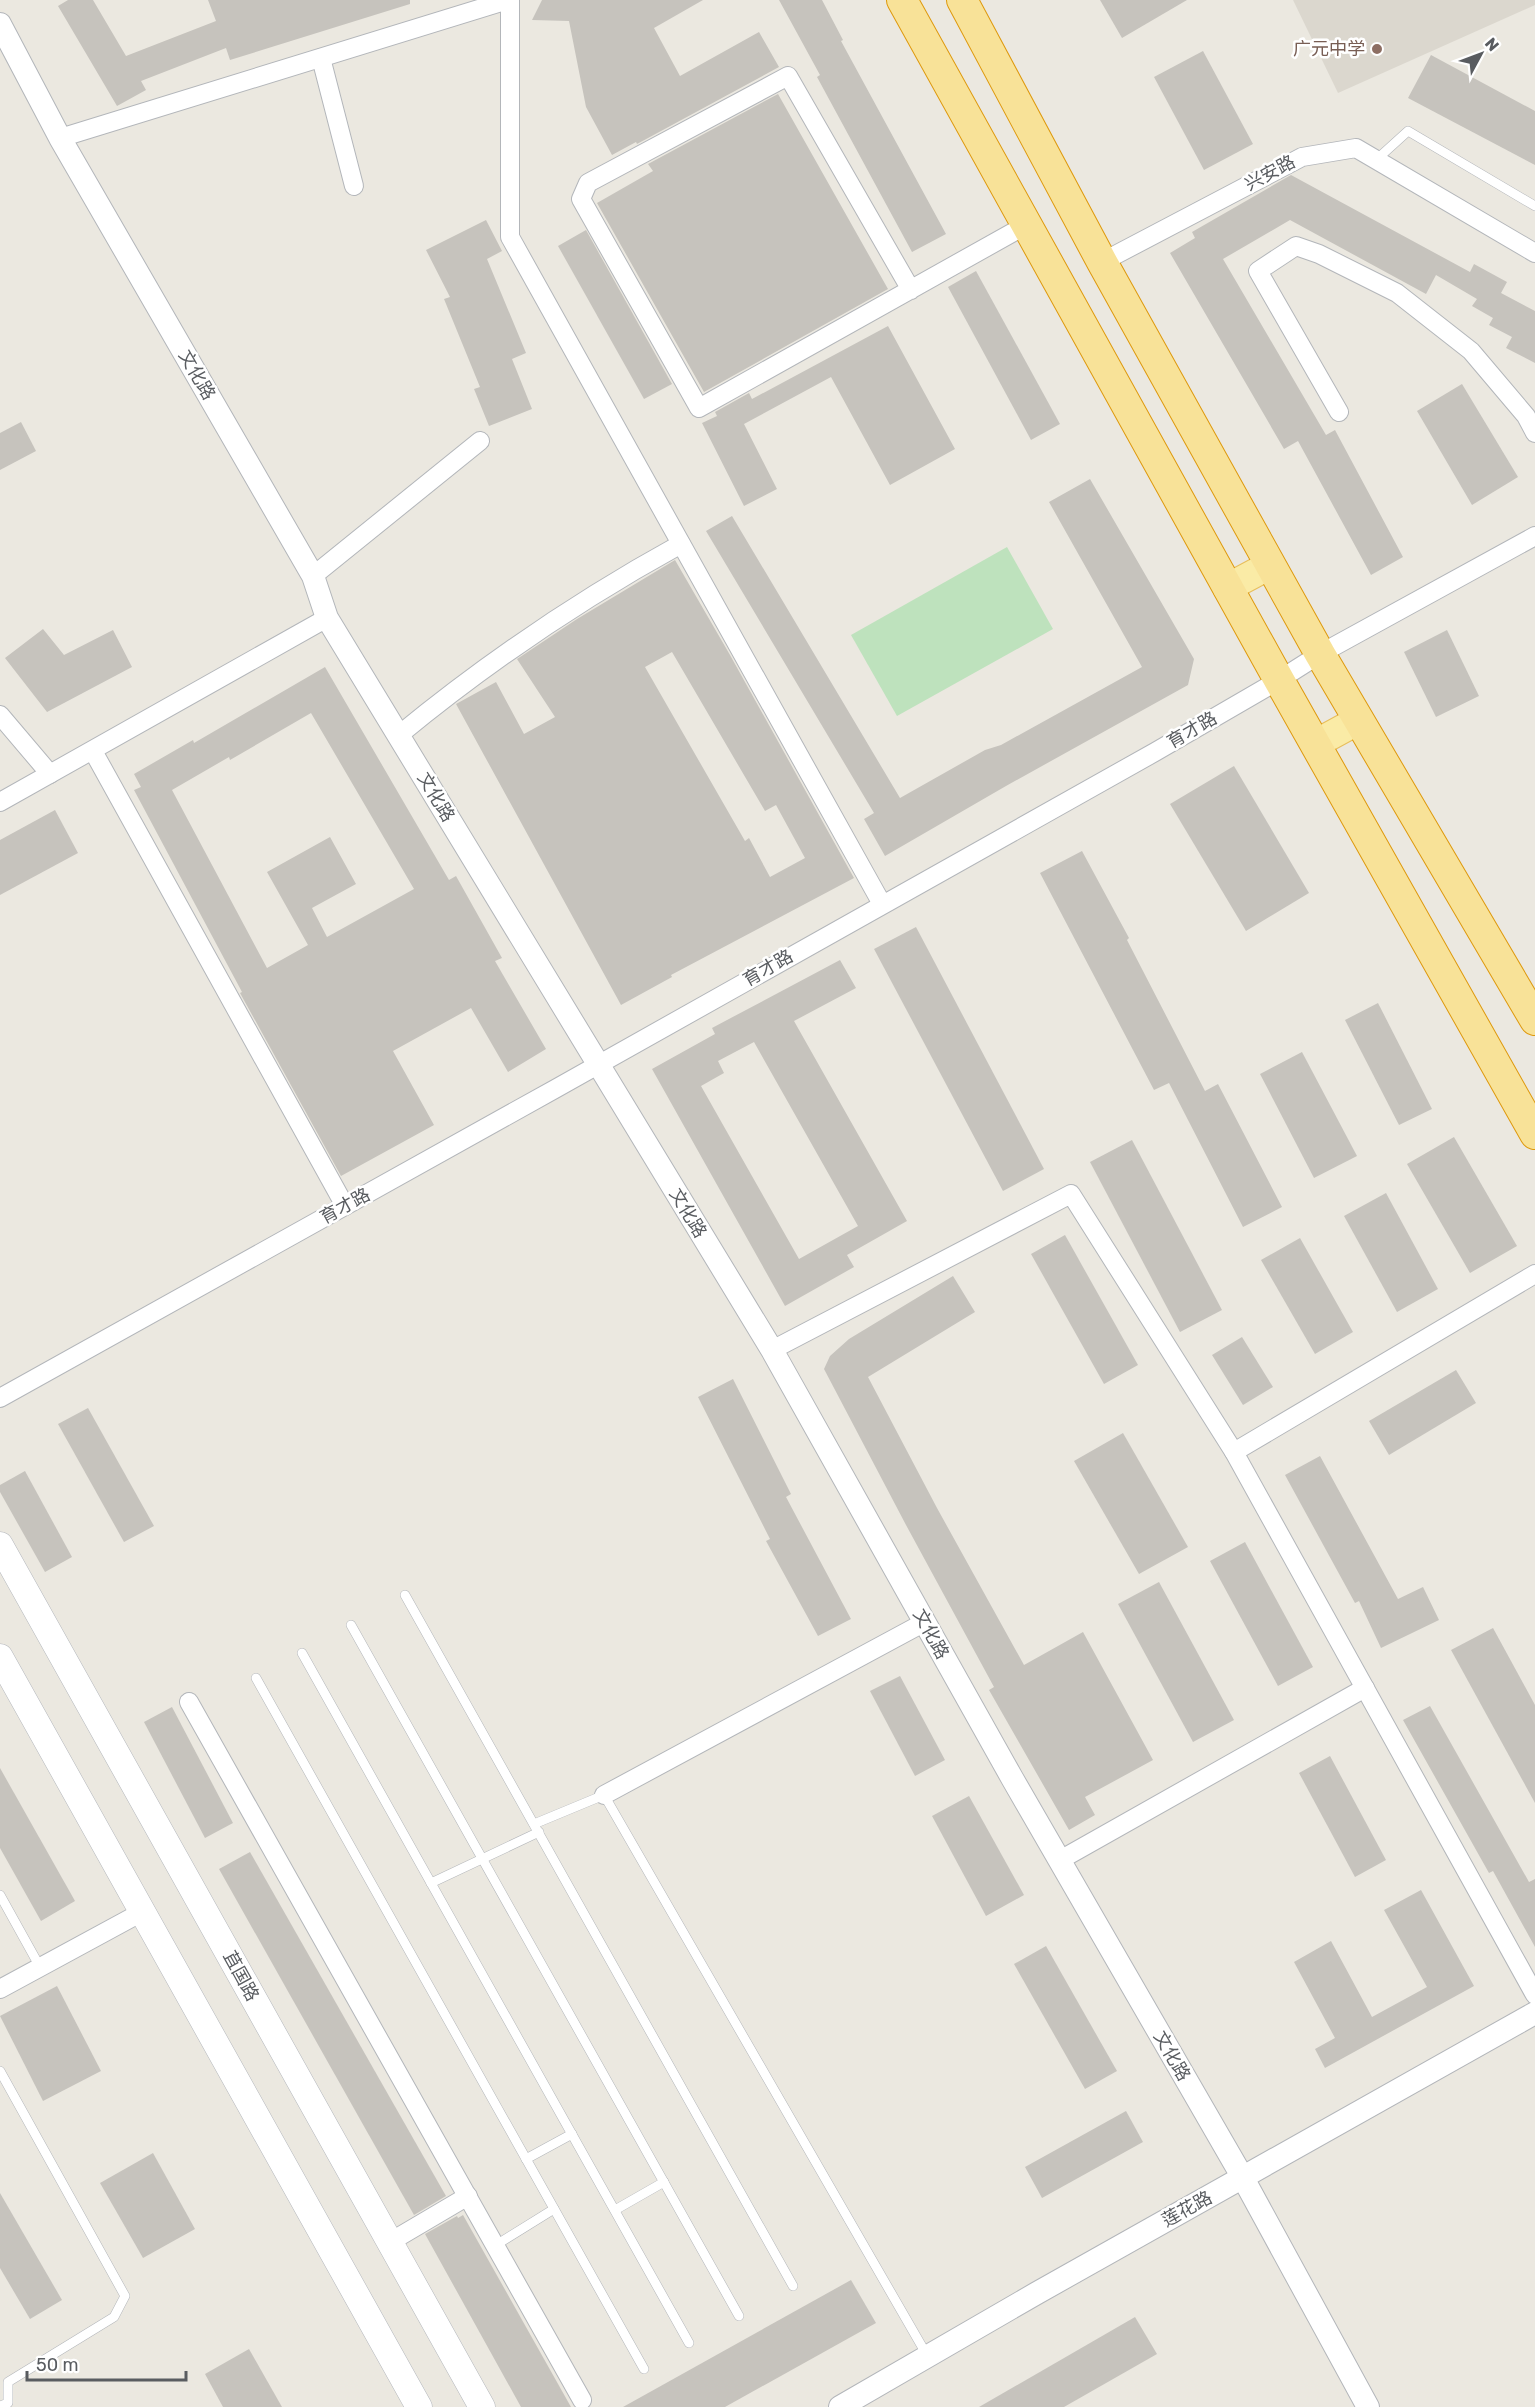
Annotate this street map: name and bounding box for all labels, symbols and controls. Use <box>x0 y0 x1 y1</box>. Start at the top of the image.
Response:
north arrow <box>1451 24 1511 84</box>
text: N <box>1481 34 1503 55</box>
place label: 广元中学 <box>1293 38 1365 60</box>
marker: 广元中学 <box>1370 42 1384 56</box>
street label: 兴安路 <box>1241 151 1299 195</box>
street label: 文化路 <box>174 346 220 404</box>
street label: 育才路 <box>1163 707 1221 753</box>
street label: 文化路 <box>413 768 459 826</box>
street label: 育才路 <box>739 945 797 991</box>
street label: 育才路 <box>316 1183 374 1229</box>
street label: 文化路 <box>665 1184 711 1242</box>
street label: 文化路 <box>908 1605 954 1663</box>
street label: 苴国路 <box>218 1947 264 2005</box>
street label: 文化路 <box>1149 2027 1195 2085</box>
street label: 莲花路 <box>1158 2186 1216 2232</box>
scale bar <box>27 2344 186 2382</box>
text: 50 m <box>36 2354 79 2376</box>

